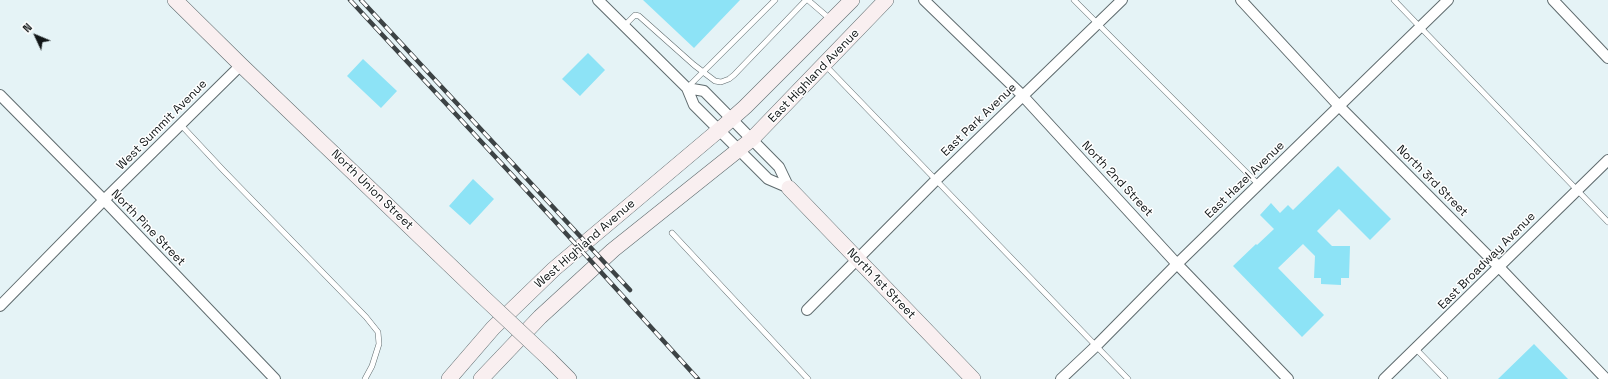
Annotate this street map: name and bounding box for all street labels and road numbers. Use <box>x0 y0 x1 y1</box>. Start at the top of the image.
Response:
street label: East Highland Avenue <box>766 26 862 126</box>
street label: West Summit Avenue <box>114 77 210 173</box>
street label: East Park Avenue <box>938 80 1020 160</box>
street label: North 2nd Street <box>1078 138 1156 220</box>
street label: East Hazel Avenue <box>1202 138 1288 222</box>
street label: North 3rd Street <box>1393 142 1471 220</box>
street label: North Union Street <box>328 147 416 233</box>
street label: North Pine Street <box>108 187 188 269</box>
street label: West Highland Avenue <box>532 196 638 292</box>
street label: East Broadway Avenue <box>1435 209 1539 313</box>
street label: North 1st Street <box>844 246 918 322</box>

